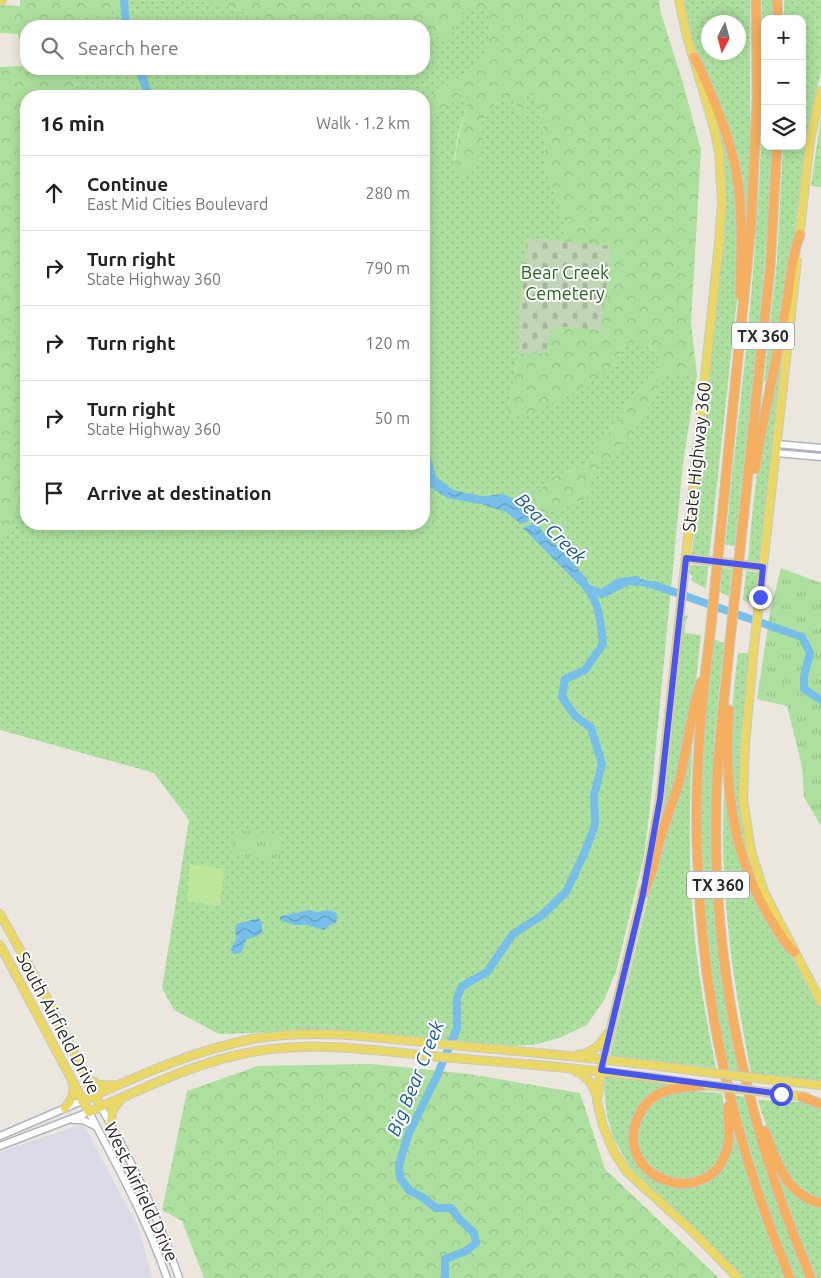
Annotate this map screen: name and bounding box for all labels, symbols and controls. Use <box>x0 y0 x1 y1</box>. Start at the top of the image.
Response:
north arrow <box>701 15 746 60</box>
map controls <box>761 15 806 150</box>
button: + <box>761 15 806 60</box>
search box <box>20 20 430 75</box>
icon: search <box>38 34 66 62</box>
text: Search here <box>78 37 178 59</box>
button: − <box>761 60 806 105</box>
button: layers <box>761 105 806 150</box>
text: 16 min <box>40 111 105 135</box>
text: Walk · 1.2 km <box>316 114 410 132</box>
text: Continue <box>87 173 168 195</box>
icon: ahead <box>40 179 68 207</box>
text: 280 m <box>365 184 410 202</box>
text: East Mid Cities Boulevard <box>87 195 268 213</box>
text: Turn right <box>87 248 175 270</box>
icon: right <box>40 254 68 282</box>
text: 790 m <box>365 259 410 277</box>
park label: Bear Creek Cemetery <box>521 262 609 303</box>
text: State Highway 360 <box>87 270 221 288</box>
road number: TX 360 <box>732 322 794 350</box>
icon: right <box>40 329 68 357</box>
text: Turn right <box>87 332 175 354</box>
text: 120 m <box>365 334 410 352</box>
street label: State Highway 360 <box>678 381 714 533</box>
text: Turn right <box>87 398 175 420</box>
icon: right <box>40 404 68 432</box>
text: 50 m <box>374 409 410 427</box>
text: State Highway 360 <box>87 420 221 438</box>
icon: arrive <box>40 479 68 507</box>
text: Arrive at destination <box>87 482 272 504</box>
water label: Bear Creek <box>511 488 591 568</box>
route end <box>749 586 772 609</box>
road number: TX 360 <box>687 872 749 898</box>
street label: South Airfield Drive <box>13 948 105 1097</box>
water label: Big Bear Creek <box>382 1017 448 1139</box>
route start <box>770 1083 793 1106</box>
street label: West Airfield Drive <box>101 1119 183 1264</box>

